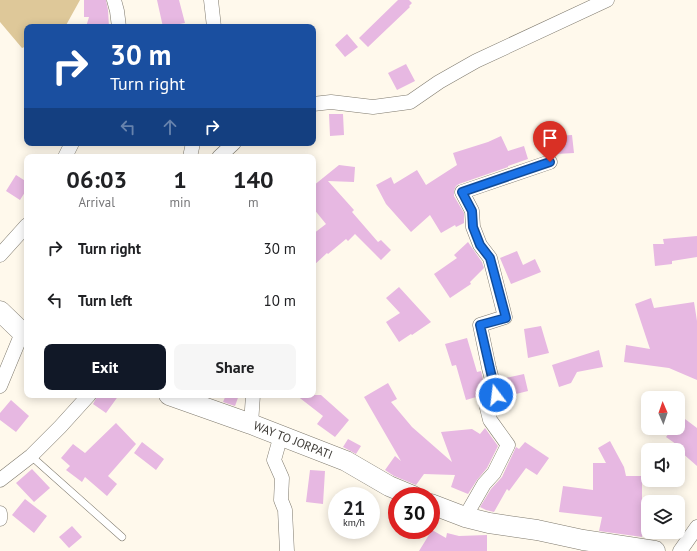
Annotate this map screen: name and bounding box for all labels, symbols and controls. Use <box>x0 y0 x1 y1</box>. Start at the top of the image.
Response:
text: 30 m <box>110 36 171 73</box>
icon: right <box>44 40 96 92</box>
text: Turn right <box>110 72 185 95</box>
icon: left <box>117 116 139 138</box>
icon: ahead <box>159 116 181 138</box>
icon: right <box>201 116 223 138</box>
pin <box>533 121 567 162</box>
icon: arrive <box>539 127 561 149</box>
text: 06:03 <box>66 164 127 195</box>
text: 1 <box>173 164 187 195</box>
text: 140 <box>233 164 274 195</box>
text: Arrival <box>79 194 115 211</box>
text: min <box>169 194 191 211</box>
text: m <box>248 194 259 211</box>
icon: right <box>44 237 66 259</box>
text: Turn right <box>78 239 141 258</box>
text: 30 m <box>263 239 296 258</box>
icon: left <box>44 289 66 311</box>
text: Turn left <box>78 291 132 310</box>
text: 10 m <box>263 291 296 310</box>
button: Exit <box>44 344 166 390</box>
button: Share <box>174 344 296 390</box>
position arrow <box>475 374 517 416</box>
north arrow <box>641 391 685 435</box>
map controls <box>641 391 685 539</box>
street label: WAY TO JORPATI <box>251 418 335 462</box>
button: sound <box>641 443 685 487</box>
speed limit sign: 30 <box>388 487 440 539</box>
text: 21 <box>343 495 365 521</box>
button: layers <box>641 495 685 539</box>
text: km/h <box>343 516 365 529</box>

